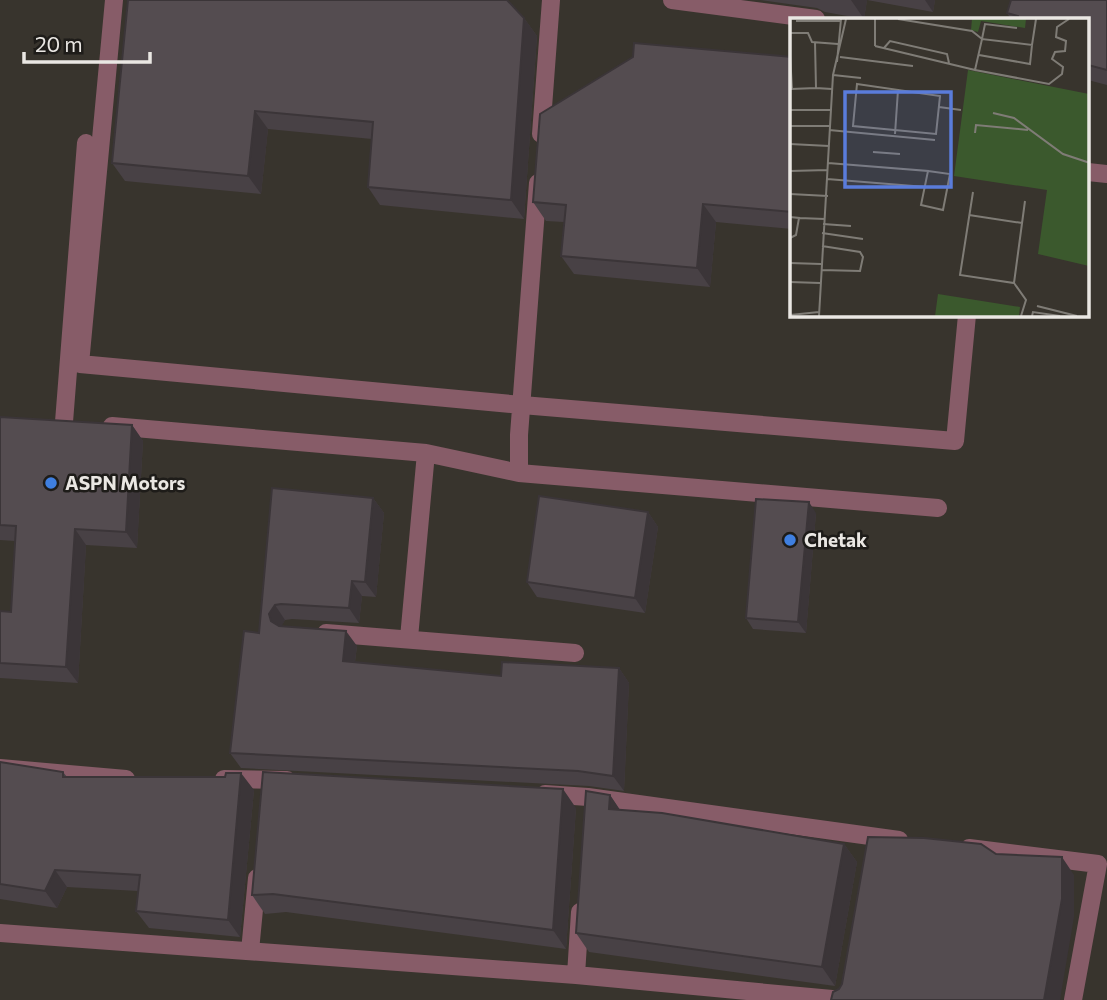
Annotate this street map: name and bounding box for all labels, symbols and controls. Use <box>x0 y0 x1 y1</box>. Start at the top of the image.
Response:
inset map <box>790 18 1090 317</box>
scale bar <box>24 21 150 65</box>
text: 20 m <box>35 31 83 56</box>
place label: ASPN Motors <box>65 471 186 494</box>
marker: ASPN Motors <box>43 475 59 491</box>
place label: Chetak <box>804 528 867 551</box>
marker: Chetak <box>782 532 798 548</box>

